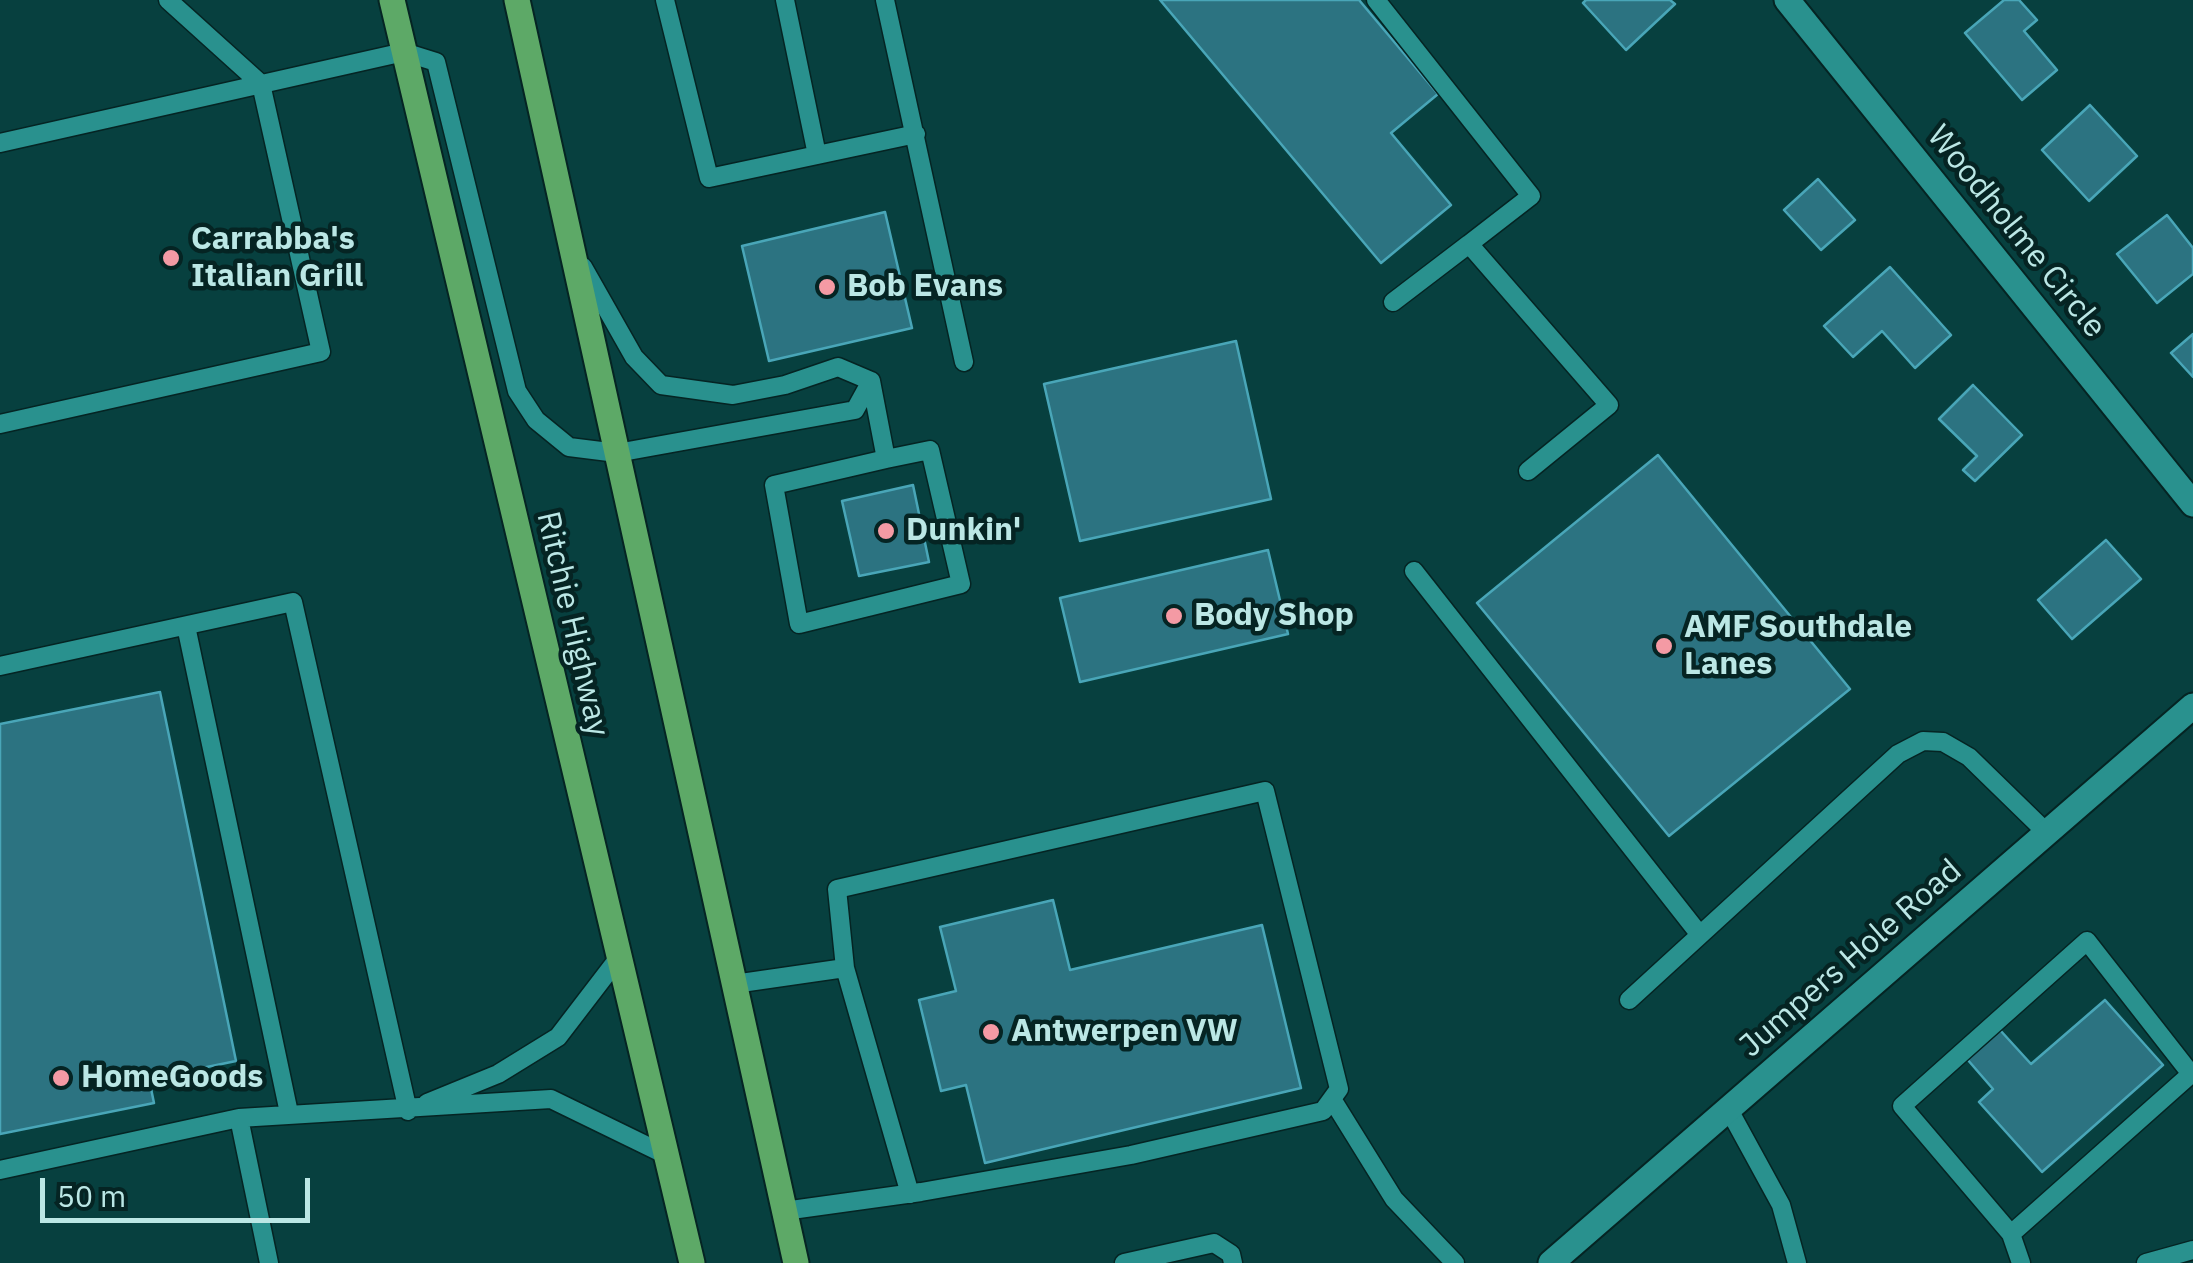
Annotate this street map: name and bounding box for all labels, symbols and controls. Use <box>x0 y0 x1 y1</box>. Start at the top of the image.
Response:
street label: Woodholme Circle <box>1919 118 2113 346</box>
place label: Carrabba's Italian Grill <box>191 221 363 296</box>
marker: Carrabba's Italian Grill <box>160 247 182 269</box>
place label: Bob Evans <box>847 268 1003 306</box>
marker: Bob Evans <box>816 276 838 298</box>
street label: Ritchie Highway <box>527 508 617 740</box>
place label: Dunkin' <box>906 512 1021 550</box>
marker: Dunkin' <box>875 520 897 542</box>
place label: Body Shop <box>1194 597 1354 635</box>
marker: Body Shop <box>1163 605 1185 627</box>
place label: AMF Southdale Lanes <box>1684 609 1912 684</box>
marker: AMF Southdale Lanes <box>1653 635 1675 657</box>
street label: Jumpers Hole Road <box>1732 852 1970 1066</box>
place label: Antwerpen VW <box>1011 1013 1238 1051</box>
marker: Antwerpen VW <box>980 1021 1002 1043</box>
place label: HomeGoods <box>81 1059 263 1097</box>
marker: HomeGoods <box>50 1067 72 1089</box>
scale bar <box>45 1158 315 1220</box>
text: 50 m <box>57 1176 126 1215</box>

